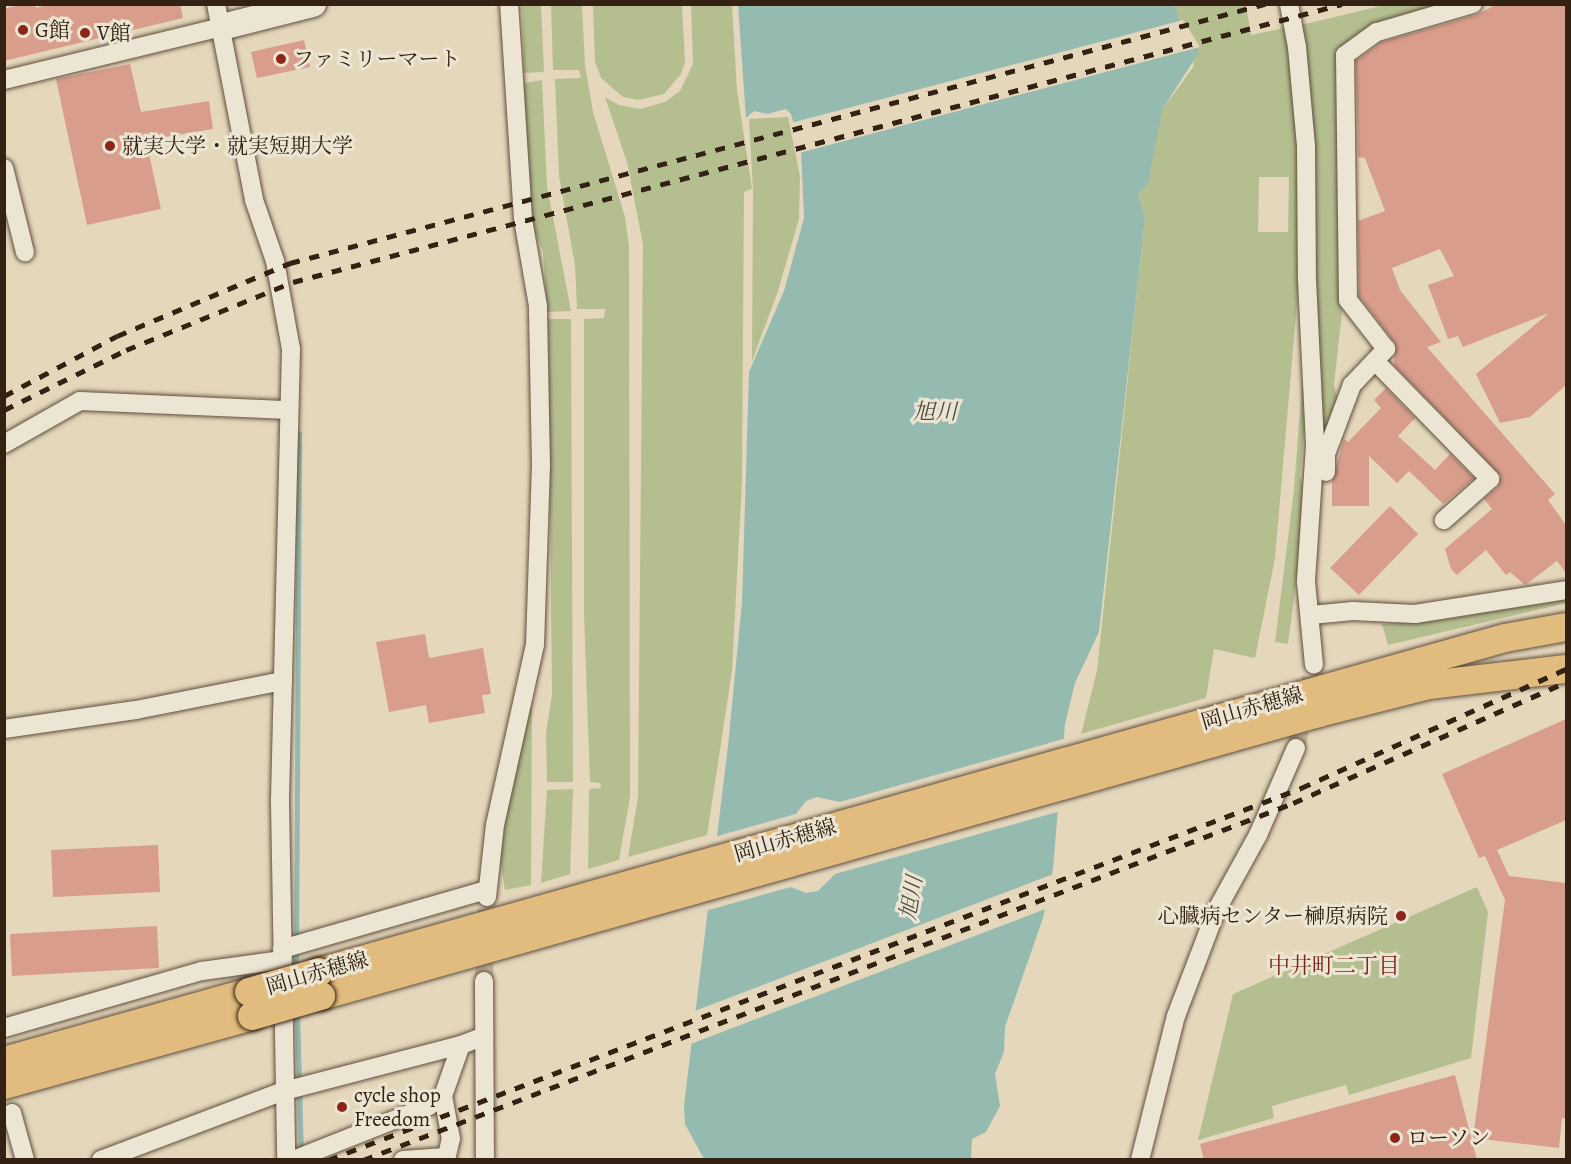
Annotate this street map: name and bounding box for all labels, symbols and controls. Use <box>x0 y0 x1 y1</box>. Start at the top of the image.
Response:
place label: G館 <box>35 17 70 43</box>
place label: V館 <box>97 20 131 46</box>
marker: G館 <box>16 23 30 37</box>
marker: V館 <box>78 26 92 40</box>
place label: ファミリーマート <box>293 46 461 72</box>
marker: ファミリーマート <box>274 52 288 66</box>
place label: 就実大学・就実短期大学 <box>122 133 353 159</box>
marker: 就実大学・就実短期大学 <box>103 139 117 153</box>
water label: 旭川 <box>913 400 957 426</box>
street label: 岡山赤穂線 <box>1198 681 1306 735</box>
street label: 岡山赤穂線 <box>731 813 839 867</box>
water label: 旭川 <box>895 874 929 922</box>
place label: 心臓病センター榊原病院 <box>1157 903 1388 929</box>
marker: 心臓病センター榊原病院 <box>1392 907 1410 925</box>
street label: 岡山赤穂線 <box>263 946 371 1000</box>
district label: 中井町二丁目 <box>1268 954 1400 980</box>
place label: cycle shop Freedom <box>354 1082 441 1132</box>
marker: cycle shop Freedom <box>335 1100 349 1114</box>
place label: ローソン <box>1407 1125 1491 1151</box>
marker: ローソン <box>1388 1131 1402 1145</box>

